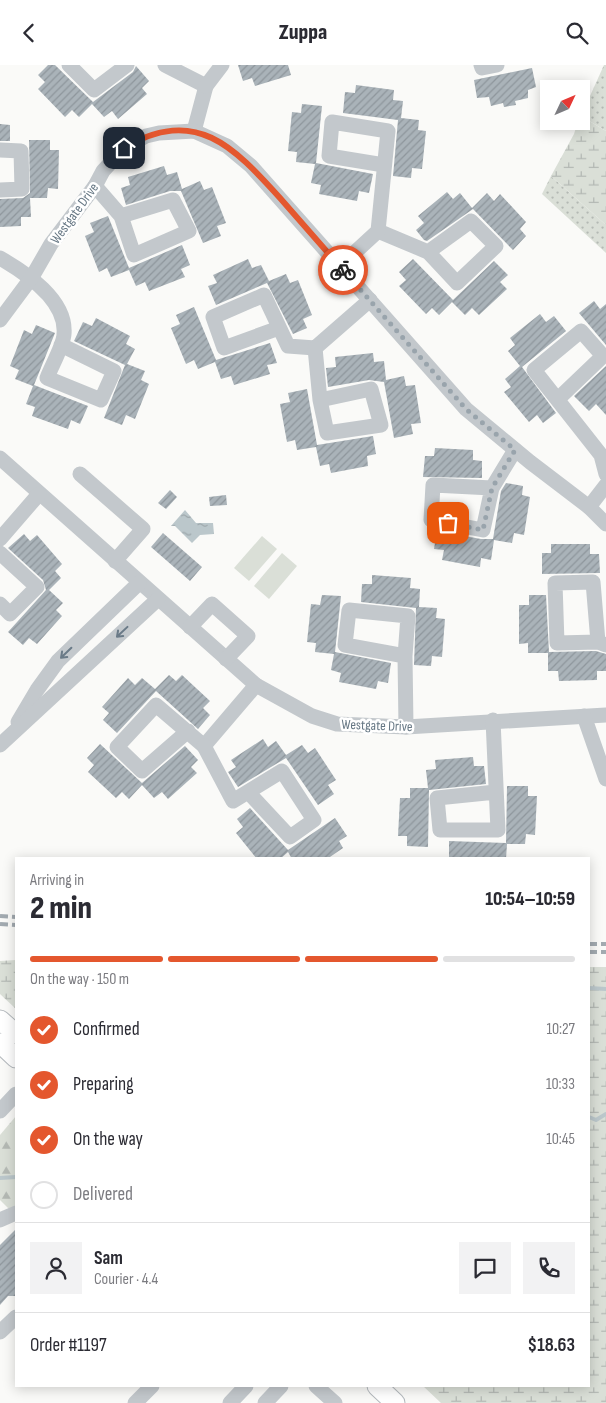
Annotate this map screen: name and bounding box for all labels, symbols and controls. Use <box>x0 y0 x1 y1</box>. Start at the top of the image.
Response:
icon: back <box>15 19 43 47</box>
text: Zuppa <box>279 19 327 46</box>
icon: search <box>563 19 591 47</box>
north arrow <box>540 80 590 130</box>
map controls <box>540 80 590 130</box>
pin <box>103 127 145 169</box>
icon: home <box>110 134 138 162</box>
street label: Westgate Drive <box>47 180 102 247</box>
courier <box>318 245 368 295</box>
icon: bike <box>329 256 357 284</box>
pin <box>427 502 469 544</box>
icon: bag <box>434 509 462 537</box>
one-way arrow <box>116 626 129 638</box>
one-way arrow <box>60 647 72 659</box>
street label: Westgate Drive <box>341 716 413 735</box>
text: Arriving in <box>30 871 84 890</box>
text: 10:54–10:59 <box>485 888 575 911</box>
text: 2 min <box>30 889 92 928</box>
text: On the way · 150 m <box>30 970 129 989</box>
icon: check <box>30 1016 58 1044</box>
text: Confirmed <box>73 1018 140 1041</box>
text: 10:27 <box>546 1020 575 1039</box>
icon: check <box>30 1071 58 1099</box>
text: Preparing <box>73 1073 134 1096</box>
text: 10:33 <box>546 1075 575 1094</box>
icon: check <box>30 1126 58 1154</box>
text: On the way <box>73 1128 143 1151</box>
text: 10:45 <box>546 1130 575 1149</box>
text: Delivered <box>73 1183 133 1206</box>
button: person <box>30 1242 82 1294</box>
button: chat <box>459 1242 511 1294</box>
button: phone <box>523 1242 575 1294</box>
text: Sam <box>94 1247 123 1270</box>
text: Courier · 4.4 <box>94 1270 158 1289</box>
text: Order #1197 <box>30 1334 107 1357</box>
text: $18.63 <box>528 1334 575 1357</box>

